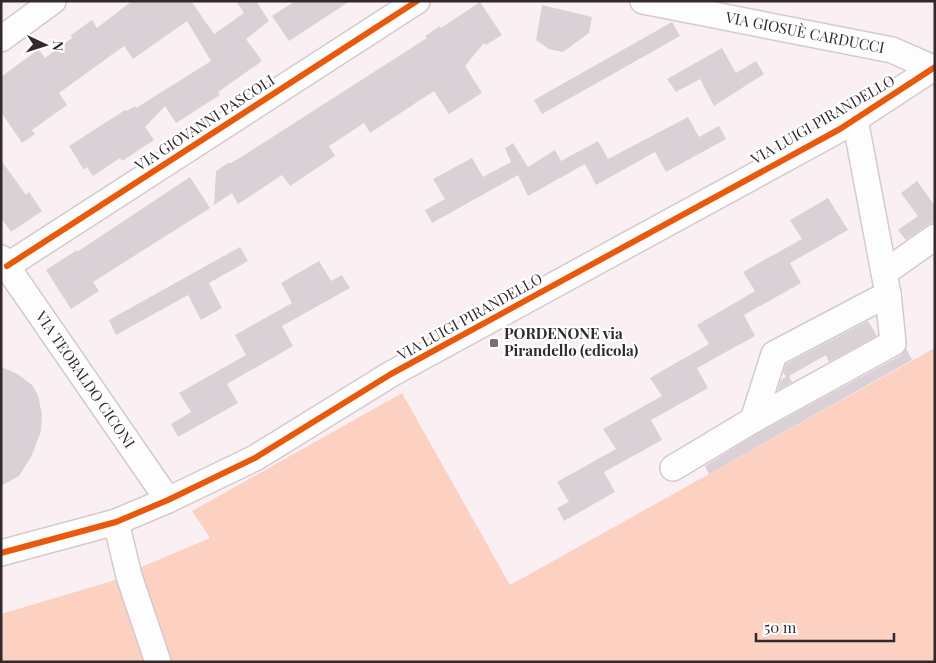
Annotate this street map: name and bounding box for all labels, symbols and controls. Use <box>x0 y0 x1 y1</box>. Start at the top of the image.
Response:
street label: VIA GIOSUÈ CARDUCCI <box>723 6 886 57</box>
north arrow <box>20 20 70 70</box>
text: N <box>49 40 68 52</box>
street label: VIA GIOVANNI PASCOLI <box>130 69 278 175</box>
street label: VIA LUIGI PIRANDELLO <box>746 70 898 169</box>
street label: VIA LUIGI PIRANDELLO <box>392 268 546 365</box>
street label: VIA TEOBALDO CICONI <box>31 306 140 452</box>
place label: PORDENONE via Pirandello (edicola) <box>504 323 639 360</box>
marker: PORDENONE via Pirandello (edicola) <box>488 337 500 349</box>
scale bar <box>756 610 894 642</box>
text: 50 m <box>764 617 797 637</box>

